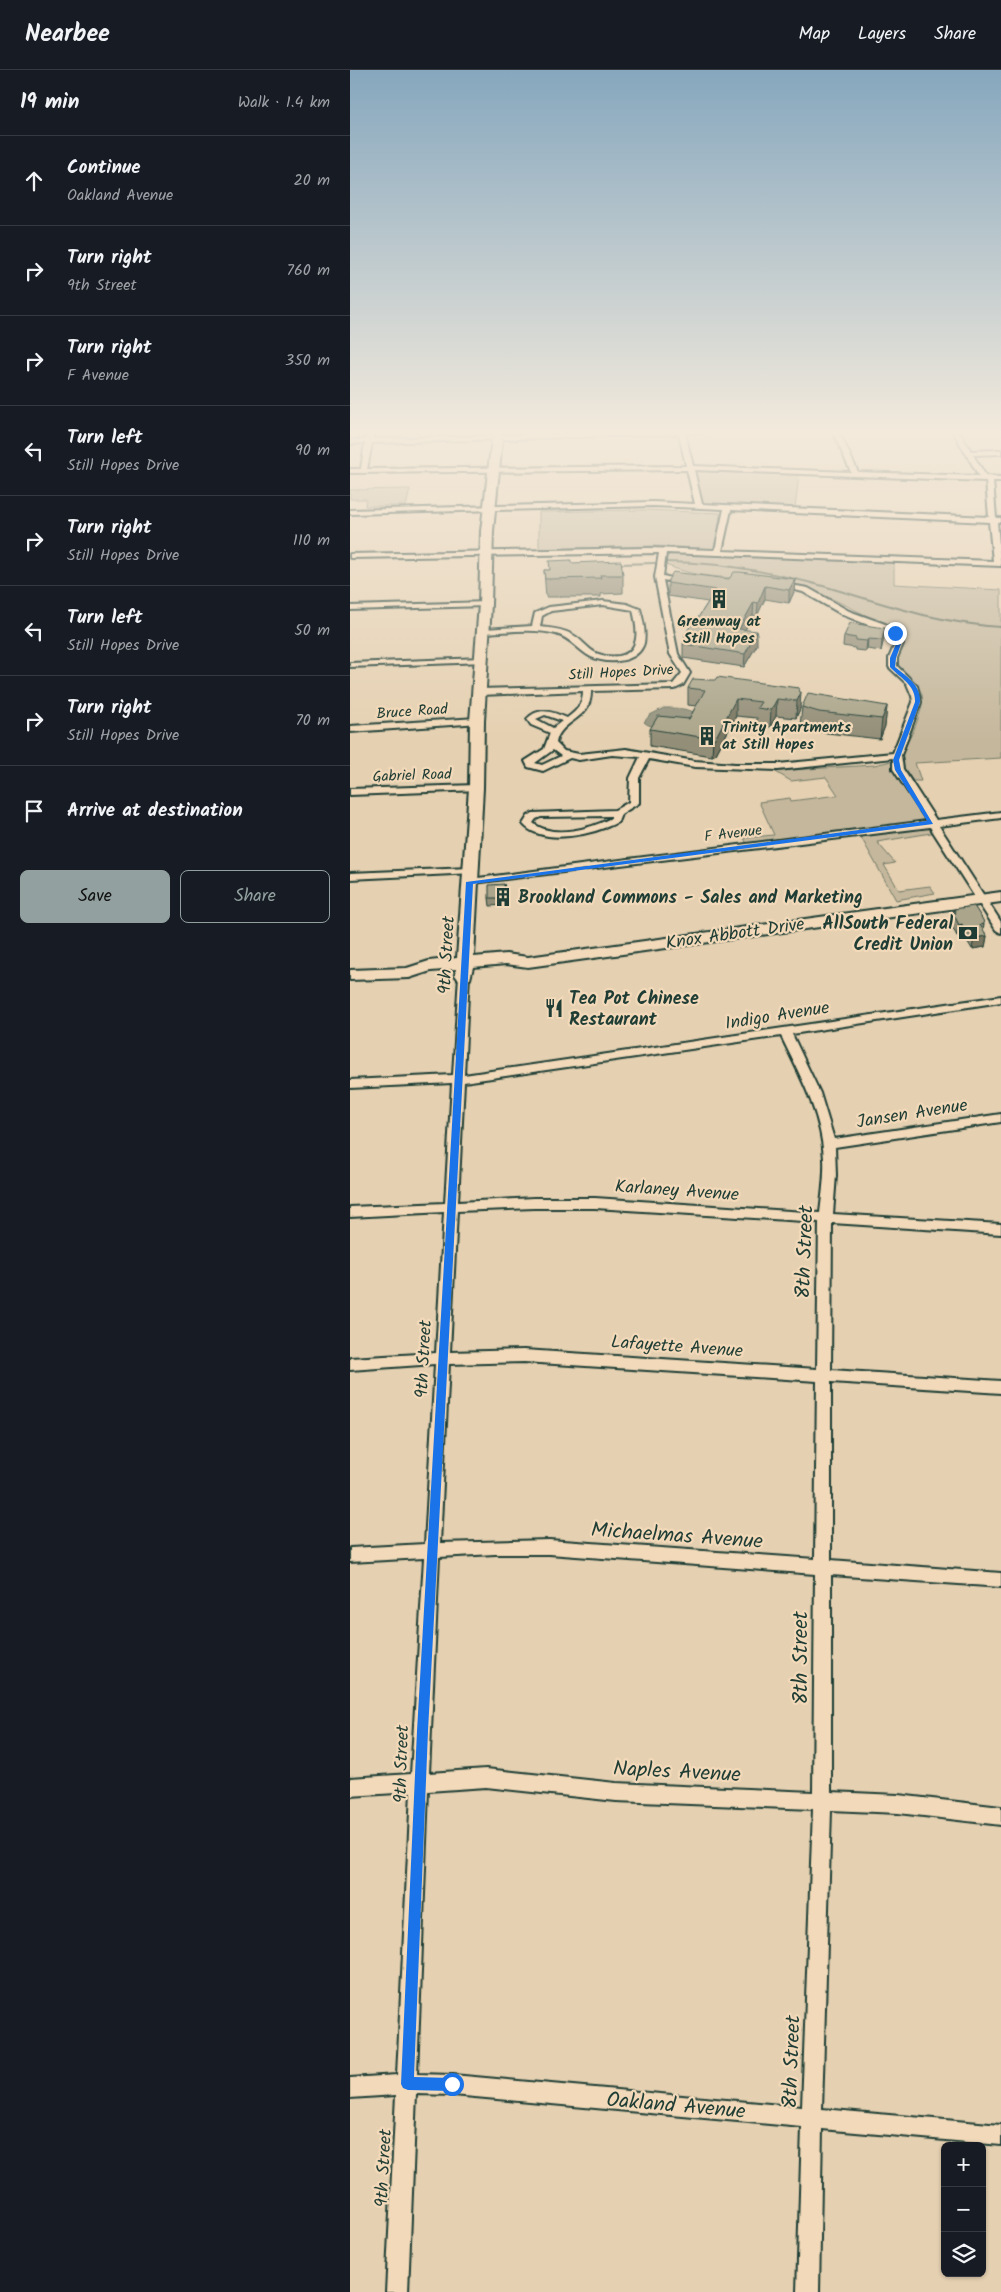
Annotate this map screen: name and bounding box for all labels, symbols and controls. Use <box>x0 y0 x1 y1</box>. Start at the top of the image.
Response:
text: Nearbee <box>25 15 110 54</box>
text: Map <box>799 20 830 49</box>
text: Layers <box>858 20 906 49</box>
text: Share <box>934 20 976 49</box>
text: 19 min <box>20 86 79 119</box>
text: Walk · 1.4 km <box>238 90 330 115</box>
text: Continue <box>67 153 140 183</box>
icon: ahead <box>20 167 48 195</box>
text: 20 m <box>294 168 330 193</box>
text: Oakland Avenue <box>67 183 173 208</box>
text: Turn right <box>67 243 152 273</box>
icon: right <box>20 257 48 285</box>
text: 760 m <box>287 258 330 283</box>
text: 9th Street <box>67 273 137 298</box>
text: Turn right <box>67 333 152 363</box>
icon: right <box>20 347 48 375</box>
text: 350 m <box>285 348 330 373</box>
text: F Avenue <box>67 363 129 388</box>
text: Turn left <box>67 423 142 453</box>
icon: left <box>20 437 48 465</box>
text: 90 m <box>295 438 330 463</box>
text: Still Hopes Drive <box>67 453 179 478</box>
text: Turn right <box>67 513 152 543</box>
icon: right <box>20 527 48 555</box>
text: 110 m <box>293 528 330 553</box>
text: Still Hopes Drive <box>67 543 179 568</box>
building icon: Greenway at Still Hopes <box>708 588 730 610</box>
text: Turn left <box>67 603 142 633</box>
place label: Greenway at Still Hopes <box>677 610 761 651</box>
icon: left <box>20 617 48 645</box>
text: 50 m <box>294 618 330 643</box>
route end <box>884 622 907 645</box>
text: Still Hopes Drive <box>67 633 179 658</box>
street label: Still Hopes Drive <box>568 658 674 688</box>
text: Turn right <box>67 693 152 723</box>
street label: Bruce Road <box>376 698 449 726</box>
icon: right <box>20 707 48 735</box>
text: 70 m <box>295 708 330 733</box>
place label: Trinity Apartments at Still Hopes <box>722 716 851 757</box>
text: Still Hopes Drive <box>67 723 179 748</box>
building icon: Trinity Apartments at Still Hopes <box>696 725 718 747</box>
street label: Gabriel Road <box>372 763 452 789</box>
text: Arrive at destination <box>67 796 243 826</box>
icon: arrive <box>20 797 48 825</box>
street label: F Avenue <box>703 819 764 849</box>
button: Save <box>20 870 170 923</box>
button: Share <box>180 870 330 923</box>
place label: Brookland Commons - Sales and Marketing <box>518 884 863 913</box>
building icon: Brookland Commons - Sales and Marketing <box>492 886 514 908</box>
street label: Knox Abbott Drive <box>664 910 807 959</box>
place label: AllSouth Federal Credit Union <box>823 910 953 960</box>
street label: 9th Street <box>431 914 464 995</box>
bank icon: AllSouth Federal Credit Union <box>957 922 979 944</box>
place label: Tea Pot Chinese Restaurant <box>569 985 699 1035</box>
street label: Indigo Avenue <box>723 994 832 1039</box>
restaurant icon: Tea Pot Chinese Restaurant <box>543 997 565 1019</box>
street label: Jansen Avenue <box>855 1091 970 1138</box>
street label: Karlaney Avenue <box>614 1173 740 1210</box>
street label: 8th Street <box>787 1204 824 1299</box>
street label: 9th Street <box>408 1318 441 1399</box>
street label: Lafayette Avenue <box>610 1328 744 1367</box>
street label: Michaelmas Avenue <box>590 1514 765 1559</box>
street label: 8th Street <box>785 1610 818 1705</box>
street label: 9th Street <box>387 1723 418 1804</box>
street label: Naples Avenue <box>612 1753 742 1792</box>
street label: 8th Street <box>774 2014 811 2109</box>
route start <box>441 2073 464 2096</box>
street label: Oakland Avenue <box>605 2084 747 2129</box>
street label: 9th Street <box>368 2127 401 2208</box>
map controls <box>941 2142 986 2277</box>
button: + <box>941 2142 986 2187</box>
button: − <box>941 2187 986 2232</box>
button: layers <box>941 2232 986 2277</box>

